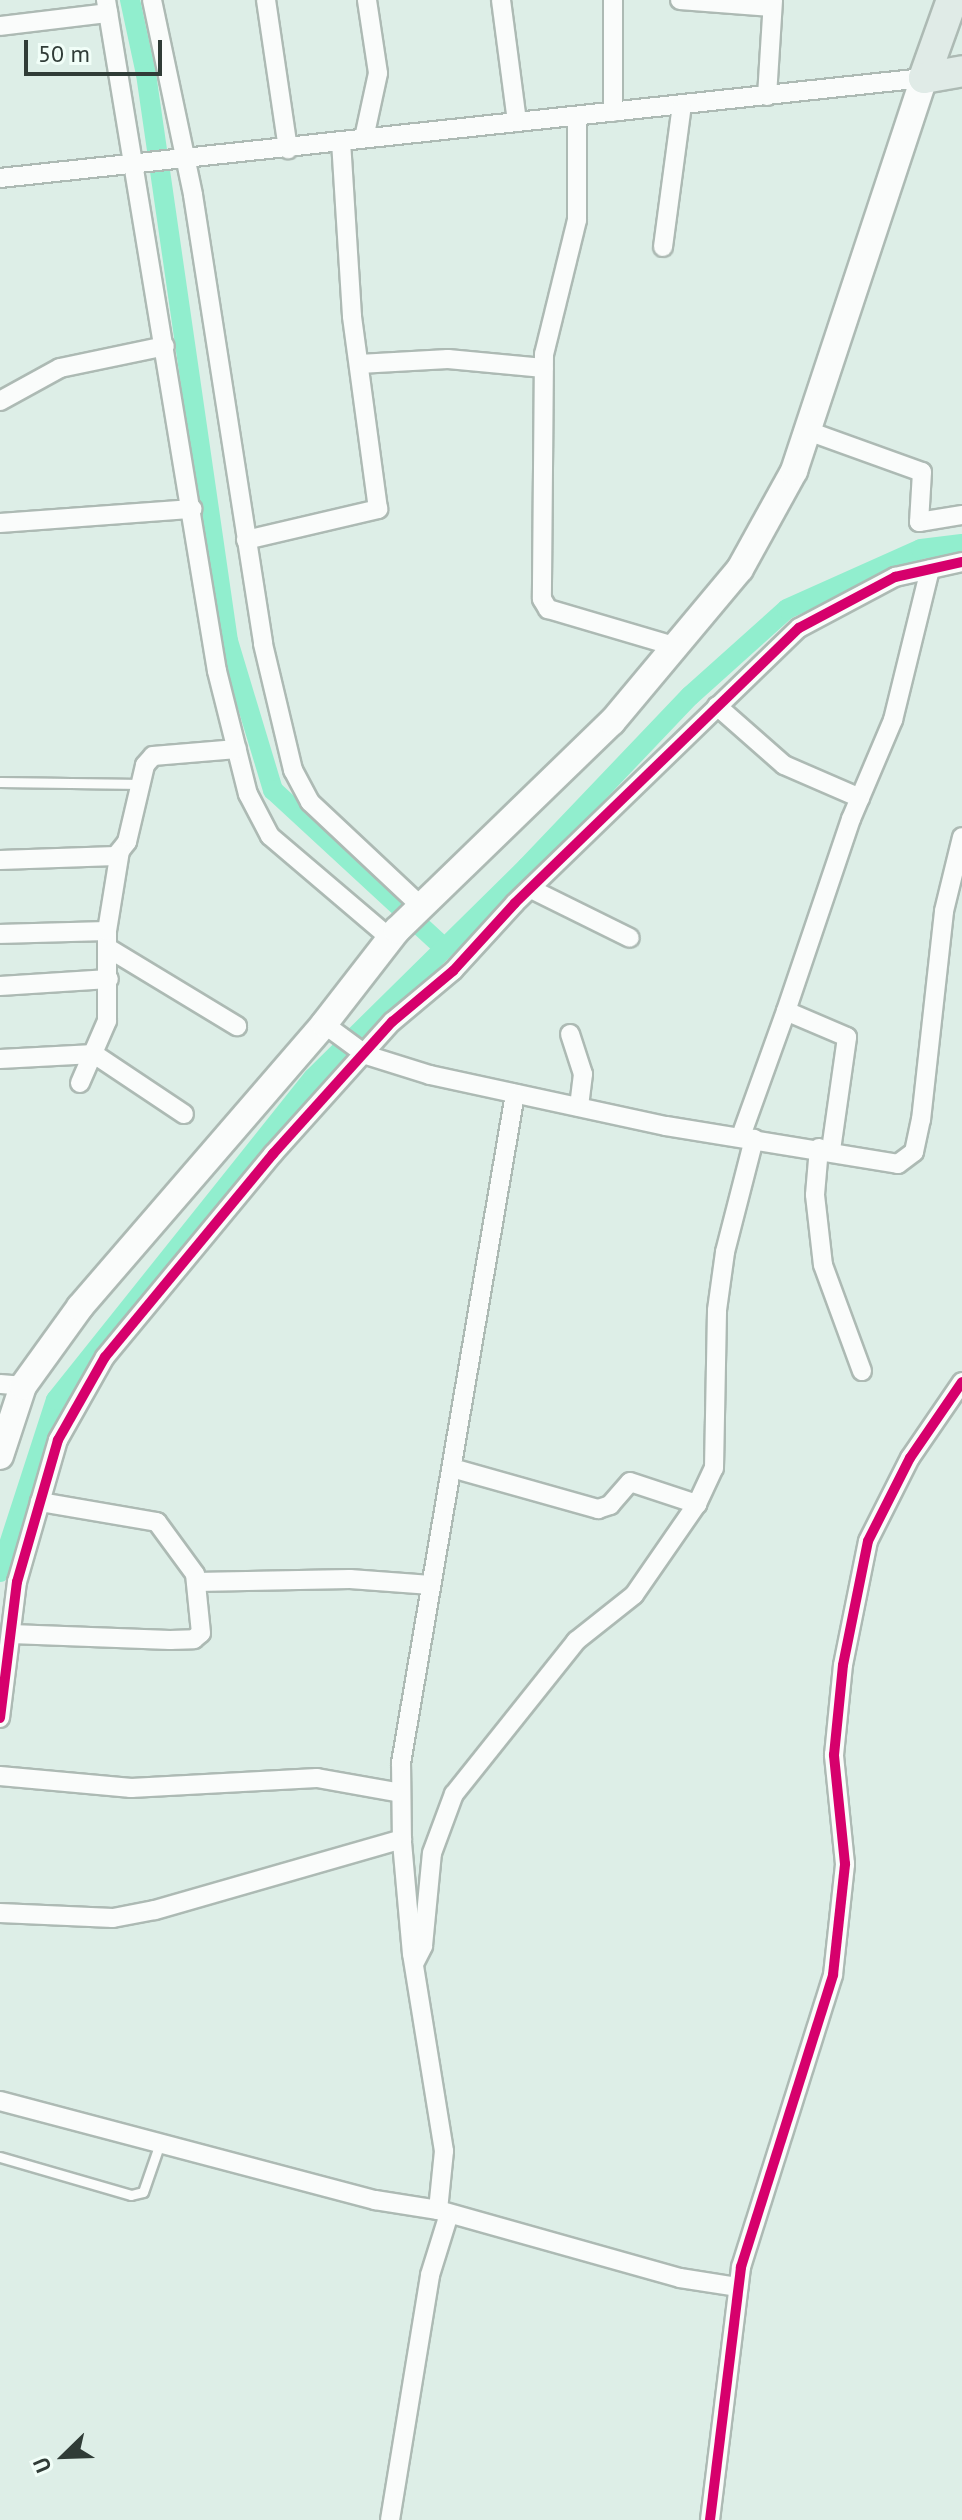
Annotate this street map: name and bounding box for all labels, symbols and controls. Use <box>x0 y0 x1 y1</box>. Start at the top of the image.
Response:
scale bar <box>28 24 166 74</box>
text: 50 m <box>38 38 90 69</box>
north arrow <box>24 2416 104 2496</box>
text: U <box>26 2454 57 2477</box>

